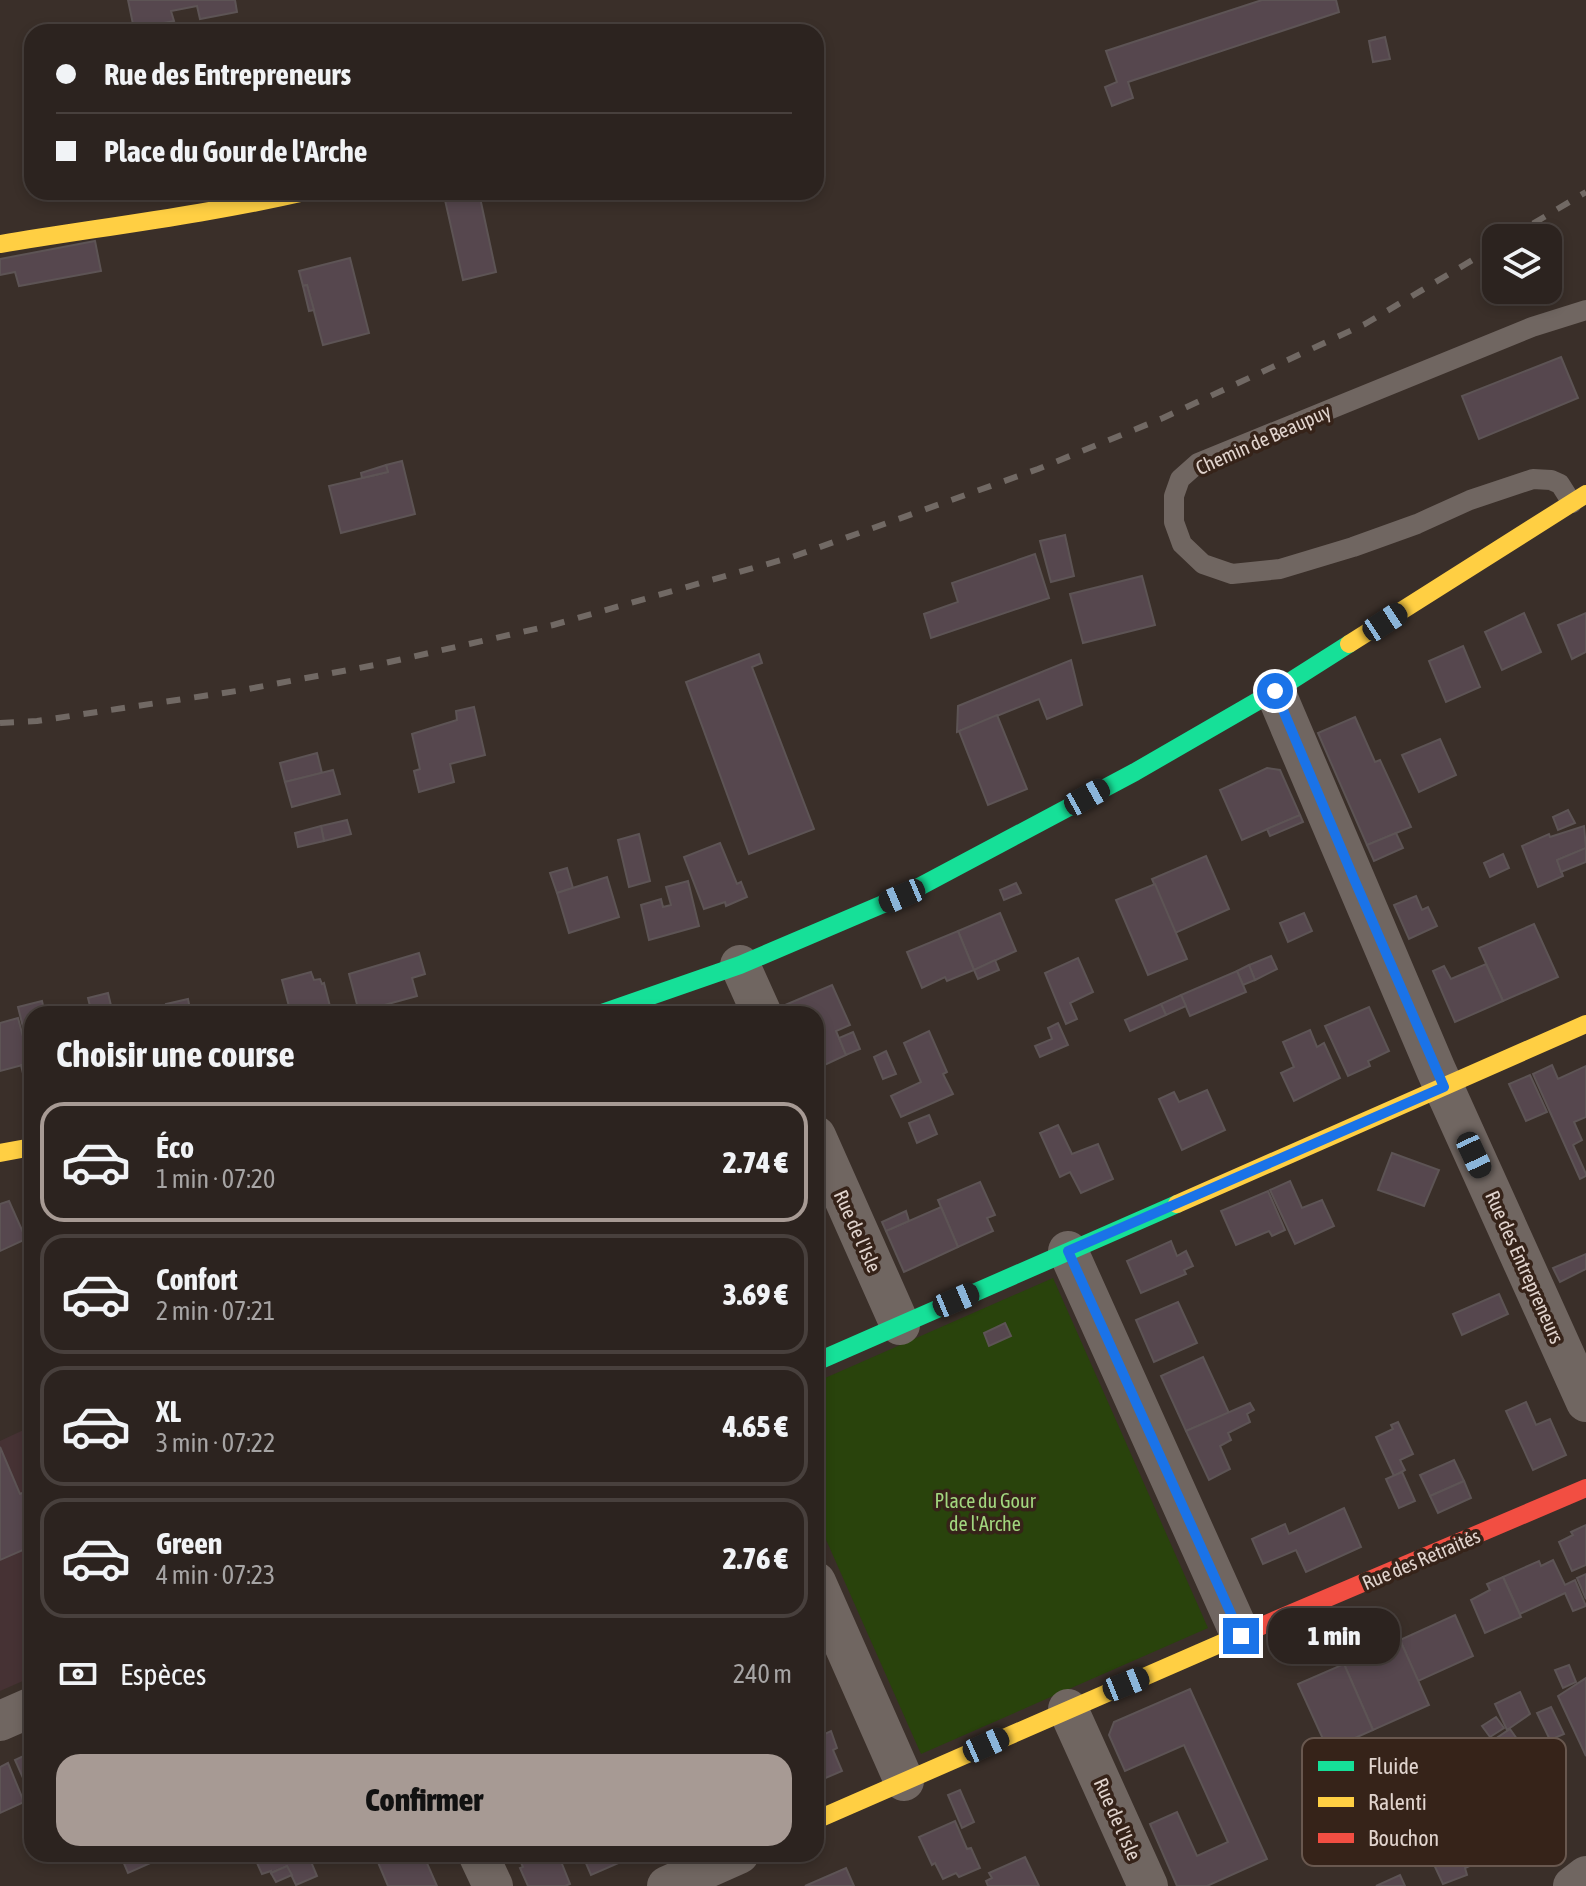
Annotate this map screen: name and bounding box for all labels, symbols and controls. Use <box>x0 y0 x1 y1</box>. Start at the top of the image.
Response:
text: Rue des Entrepreneurs <box>104 57 351 91</box>
text: Place du Gour de l'Arche <box>104 134 367 168</box>
map controls <box>1482 224 1562 304</box>
button: layers <box>1482 224 1562 304</box>
street label: Chemin de Beaupuy <box>1192 399 1334 479</box>
car <box>1358 599 1412 645</box>
route start <box>1257 673 1293 709</box>
car <box>1060 775 1114 819</box>
car <box>875 876 929 916</box>
text: Choisir une course <box>56 1033 295 1075</box>
icon: car <box>60 1126 132 1198</box>
car <box>1453 1128 1495 1182</box>
text: Éco <box>156 1130 194 1164</box>
text: 2.74 € <box>723 1145 788 1179</box>
text: 1 min · 07:20 <box>156 1164 275 1194</box>
street label: Rue de l'Isle <box>830 1186 886 1276</box>
street label: Rue des Entrepreneurs <box>1481 1187 1569 1347</box>
icon: car <box>60 1258 132 1330</box>
text: Confort <box>156 1262 238 1296</box>
text: 3.69 € <box>723 1277 788 1311</box>
car <box>929 1280 983 1320</box>
text: 2 min · 07:21 <box>156 1296 275 1326</box>
icon: car <box>60 1390 132 1462</box>
text: XL <box>156 1394 181 1428</box>
text: 4.65 € <box>723 1409 788 1443</box>
text: 3 min · 07:22 <box>156 1428 275 1458</box>
park label: Place du Gour de l'Arche <box>934 1489 1037 1535</box>
icon: car <box>60 1522 132 1594</box>
street label: Rue des Retraités <box>1359 1524 1483 1594</box>
text: Green <box>156 1526 222 1560</box>
text: 2.76 € <box>723 1541 788 1575</box>
text: 4 min · 07:23 <box>156 1560 275 1590</box>
callout: 1 min <box>1269 1608 1401 1664</box>
route end <box>1223 1618 1259 1654</box>
text: 1 min <box>1307 1621 1361 1651</box>
icon: cash <box>56 1652 100 1696</box>
text: Espèces <box>120 1657 206 1691</box>
text: 240 m <box>733 1659 792 1689</box>
car <box>1099 1664 1153 1704</box>
car <box>959 1724 1013 1766</box>
legend <box>1302 1738 1566 1866</box>
text: Fluide <box>1368 1753 1419 1779</box>
button: Confirmer <box>56 1754 792 1846</box>
street label: Rue de l'Isle <box>1090 1774 1146 1864</box>
text: Ralenti <box>1368 1789 1427 1815</box>
text: Bouchon <box>1368 1825 1439 1851</box>

